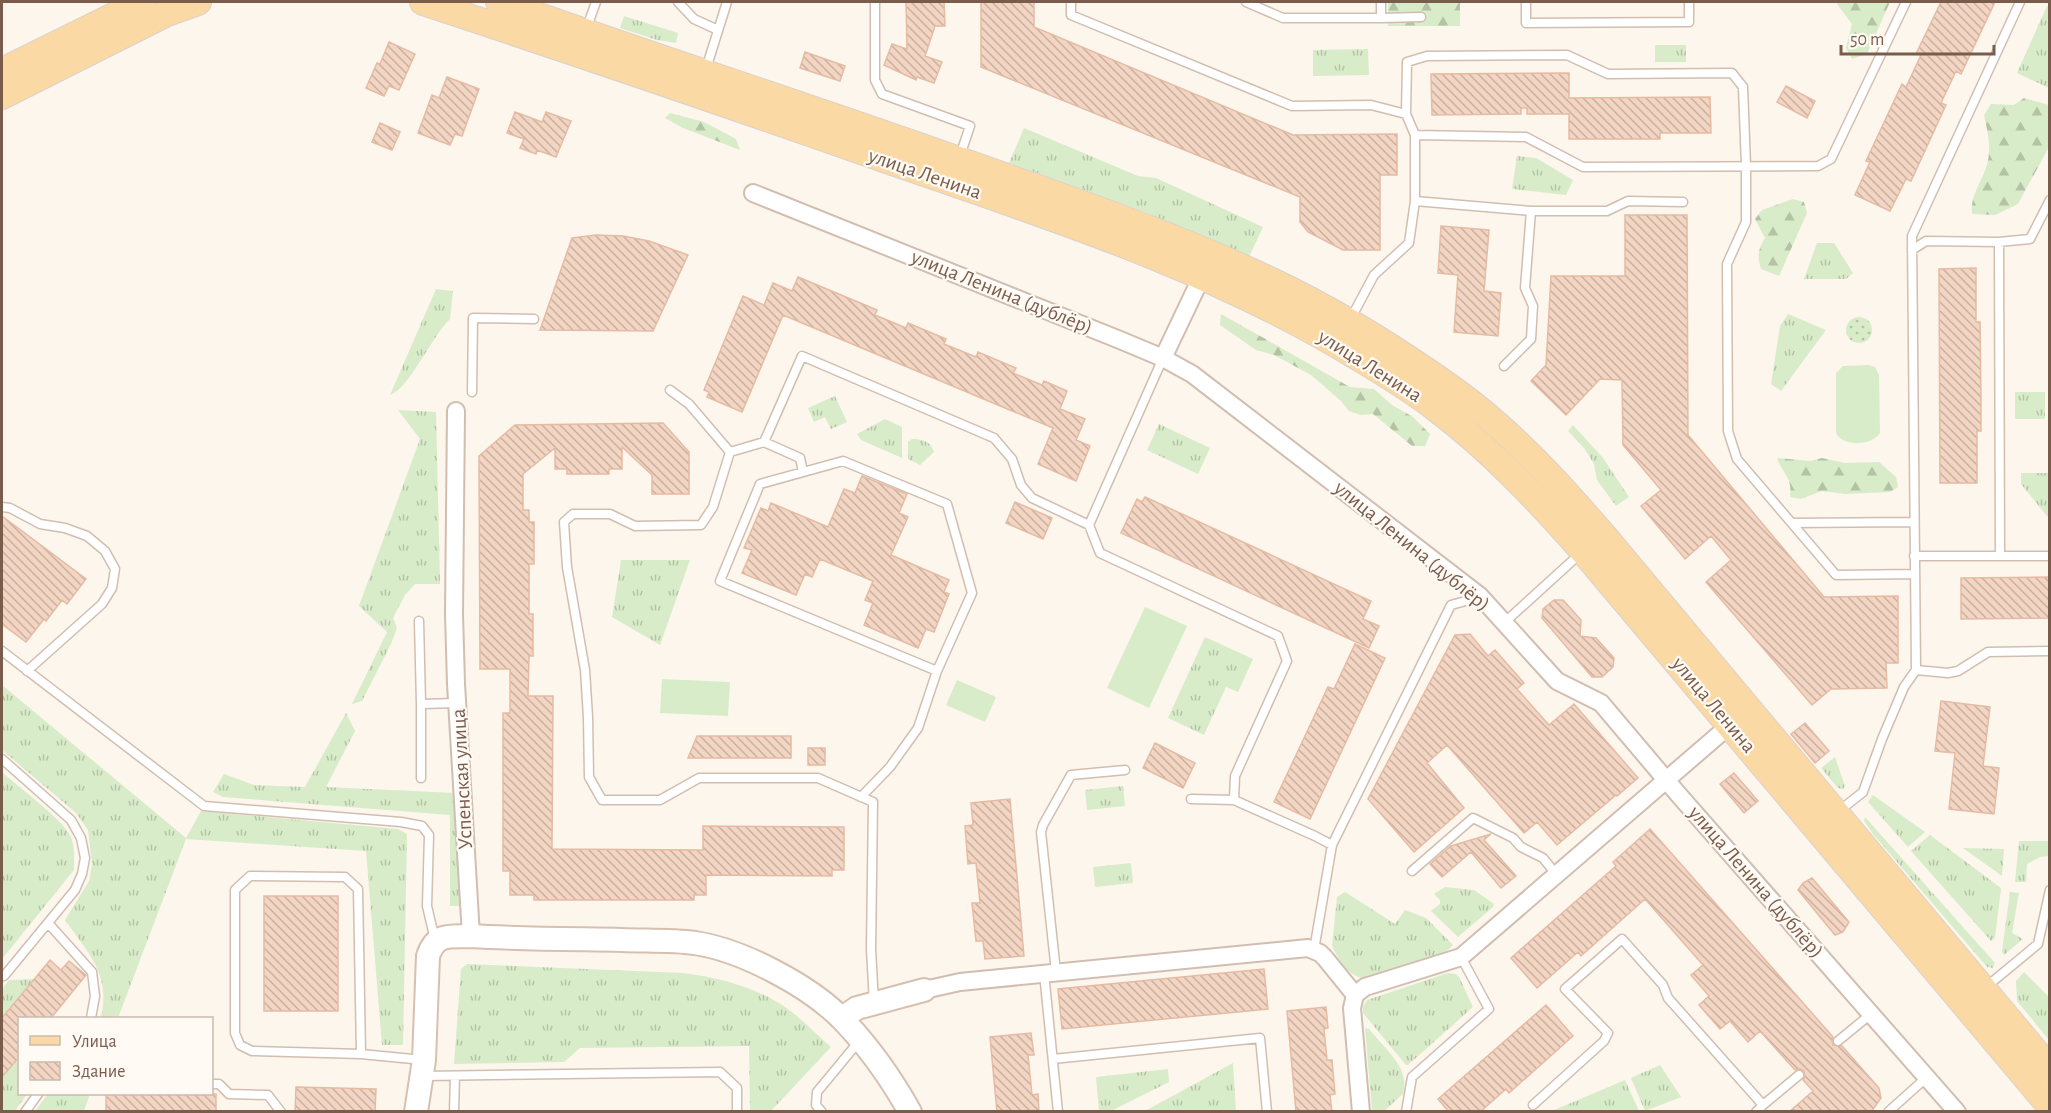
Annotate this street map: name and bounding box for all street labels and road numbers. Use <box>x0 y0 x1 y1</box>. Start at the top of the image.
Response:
street label: улица Ленина <box>865 145 985 203</box>
street label: улица Ленина (дублёр) <box>907 246 1096 338</box>
street label: улица Ленина <box>1314 325 1426 406</box>
street label: улица Ленина (дублёр) <box>1329 476 1494 615</box>
street label: улица Ленина <box>1667 652 1760 757</box>
street label: Успенская улица <box>448 708 476 850</box>
street label: улица Ленина (дублёр) <box>1684 801 1827 962</box>

